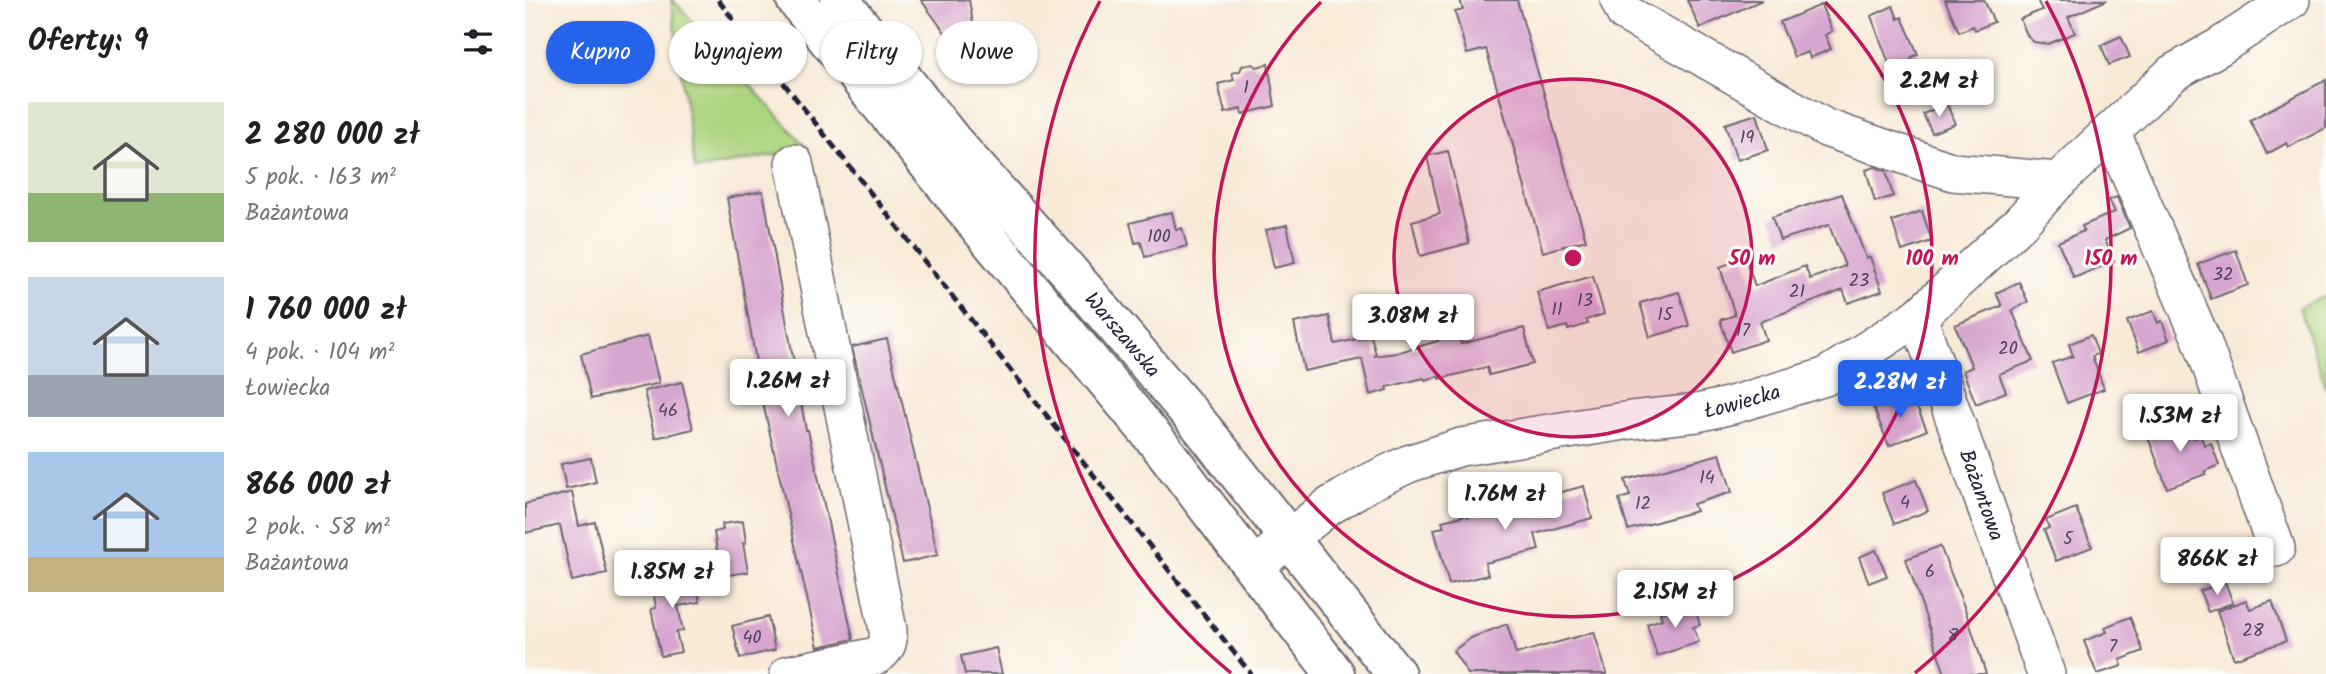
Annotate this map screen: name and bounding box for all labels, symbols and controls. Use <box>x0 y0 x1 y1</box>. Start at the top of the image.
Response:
text: Oferty: 9 <box>28 18 148 66</box>
chip: Kupno <box>546 21 655 84</box>
chip: Wynajem <box>669 21 807 84</box>
chip: Filtry <box>821 21 922 84</box>
chip: Nowe <box>936 21 1038 84</box>
icon: filters <box>459 23 497 61</box>
pin: 2.2M zł <box>1874 60 2004 119</box>
text: 2.2M zł <box>1900 64 1978 100</box>
house number: 1 <box>1243 74 1249 103</box>
text: 2 280 000 zł <box>245 112 420 160</box>
house number: 19 <box>1740 124 1754 153</box>
icon: home <box>84 130 168 214</box>
text: 5 pok. · 163 m² <box>245 160 396 196</box>
text: Bażantowa <box>245 196 349 232</box>
house number: 100 <box>1147 223 1171 252</box>
text: 50 m <box>1728 243 1775 276</box>
text: 100 m <box>1905 243 1959 276</box>
text: 150 m <box>2084 243 2138 276</box>
centre of rings <box>1561 246 1585 270</box>
house number: 32 <box>2213 261 2233 290</box>
house number: 23 <box>1849 267 1869 296</box>
house number: 21 <box>1789 278 1805 307</box>
street label: Warszawska <box>1075 285 1168 386</box>
text: 1 760 000 zł <box>245 287 407 335</box>
house number: 13 <box>1577 287 1593 316</box>
pin: 3.08M zł <box>1341 294 1485 354</box>
house number: 11 <box>1551 296 1563 325</box>
text: 3.08M zł <box>1368 299 1458 335</box>
house number: 15 <box>1657 301 1674 330</box>
icon: home <box>84 305 168 389</box>
house number: 17 <box>1736 317 1751 346</box>
text: 4 pok. · 104 m² <box>245 335 394 371</box>
house number: 20 <box>1998 335 2018 364</box>
pin: 1.26M zł <box>716 360 860 419</box>
pin: 2.28M zł <box>1828 360 1972 420</box>
text: 1.26M zł <box>746 364 830 400</box>
text: 2.28M zł <box>1854 365 1946 401</box>
text: Łowiecka <box>245 371 330 407</box>
street label: Łowiecka <box>1701 376 1785 429</box>
pin: 1.53M zł <box>2108 394 2252 454</box>
house number: 46 <box>658 397 678 426</box>
text: 1.53M zł <box>2139 399 2221 435</box>
street label: Bażantowa <box>1949 445 2012 546</box>
text: 866 000 zł <box>245 462 390 510</box>
house number: 14 <box>1699 464 1715 493</box>
pin: 1.76M zł <box>1433 472 1577 532</box>
text: 1.76M zł <box>1464 477 1546 513</box>
icon: home <box>84 480 168 564</box>
house number: 4 <box>1900 489 1910 518</box>
house number: 12 <box>1635 490 1651 519</box>
text: 2 pok. · 58 m² <box>245 510 390 546</box>
house number: 5 <box>2063 525 2074 554</box>
pin: 866K zł <box>2152 538 2282 597</box>
text: 866K zł <box>2176 542 2258 578</box>
text: Bażantowa <box>245 546 349 582</box>
pin: 1.85M zł <box>600 550 744 610</box>
text: 1.85M zł <box>630 555 714 591</box>
house number: 6 <box>1925 558 1935 587</box>
pin: 2.15M zł <box>1603 570 1747 630</box>
text: 2.15M zł <box>1633 575 1717 611</box>
house number: 28 <box>2242 617 2264 646</box>
house number: 8 <box>1948 622 1959 651</box>
house number: 40 <box>743 624 761 653</box>
house number: 7 <box>2109 633 2118 662</box>

